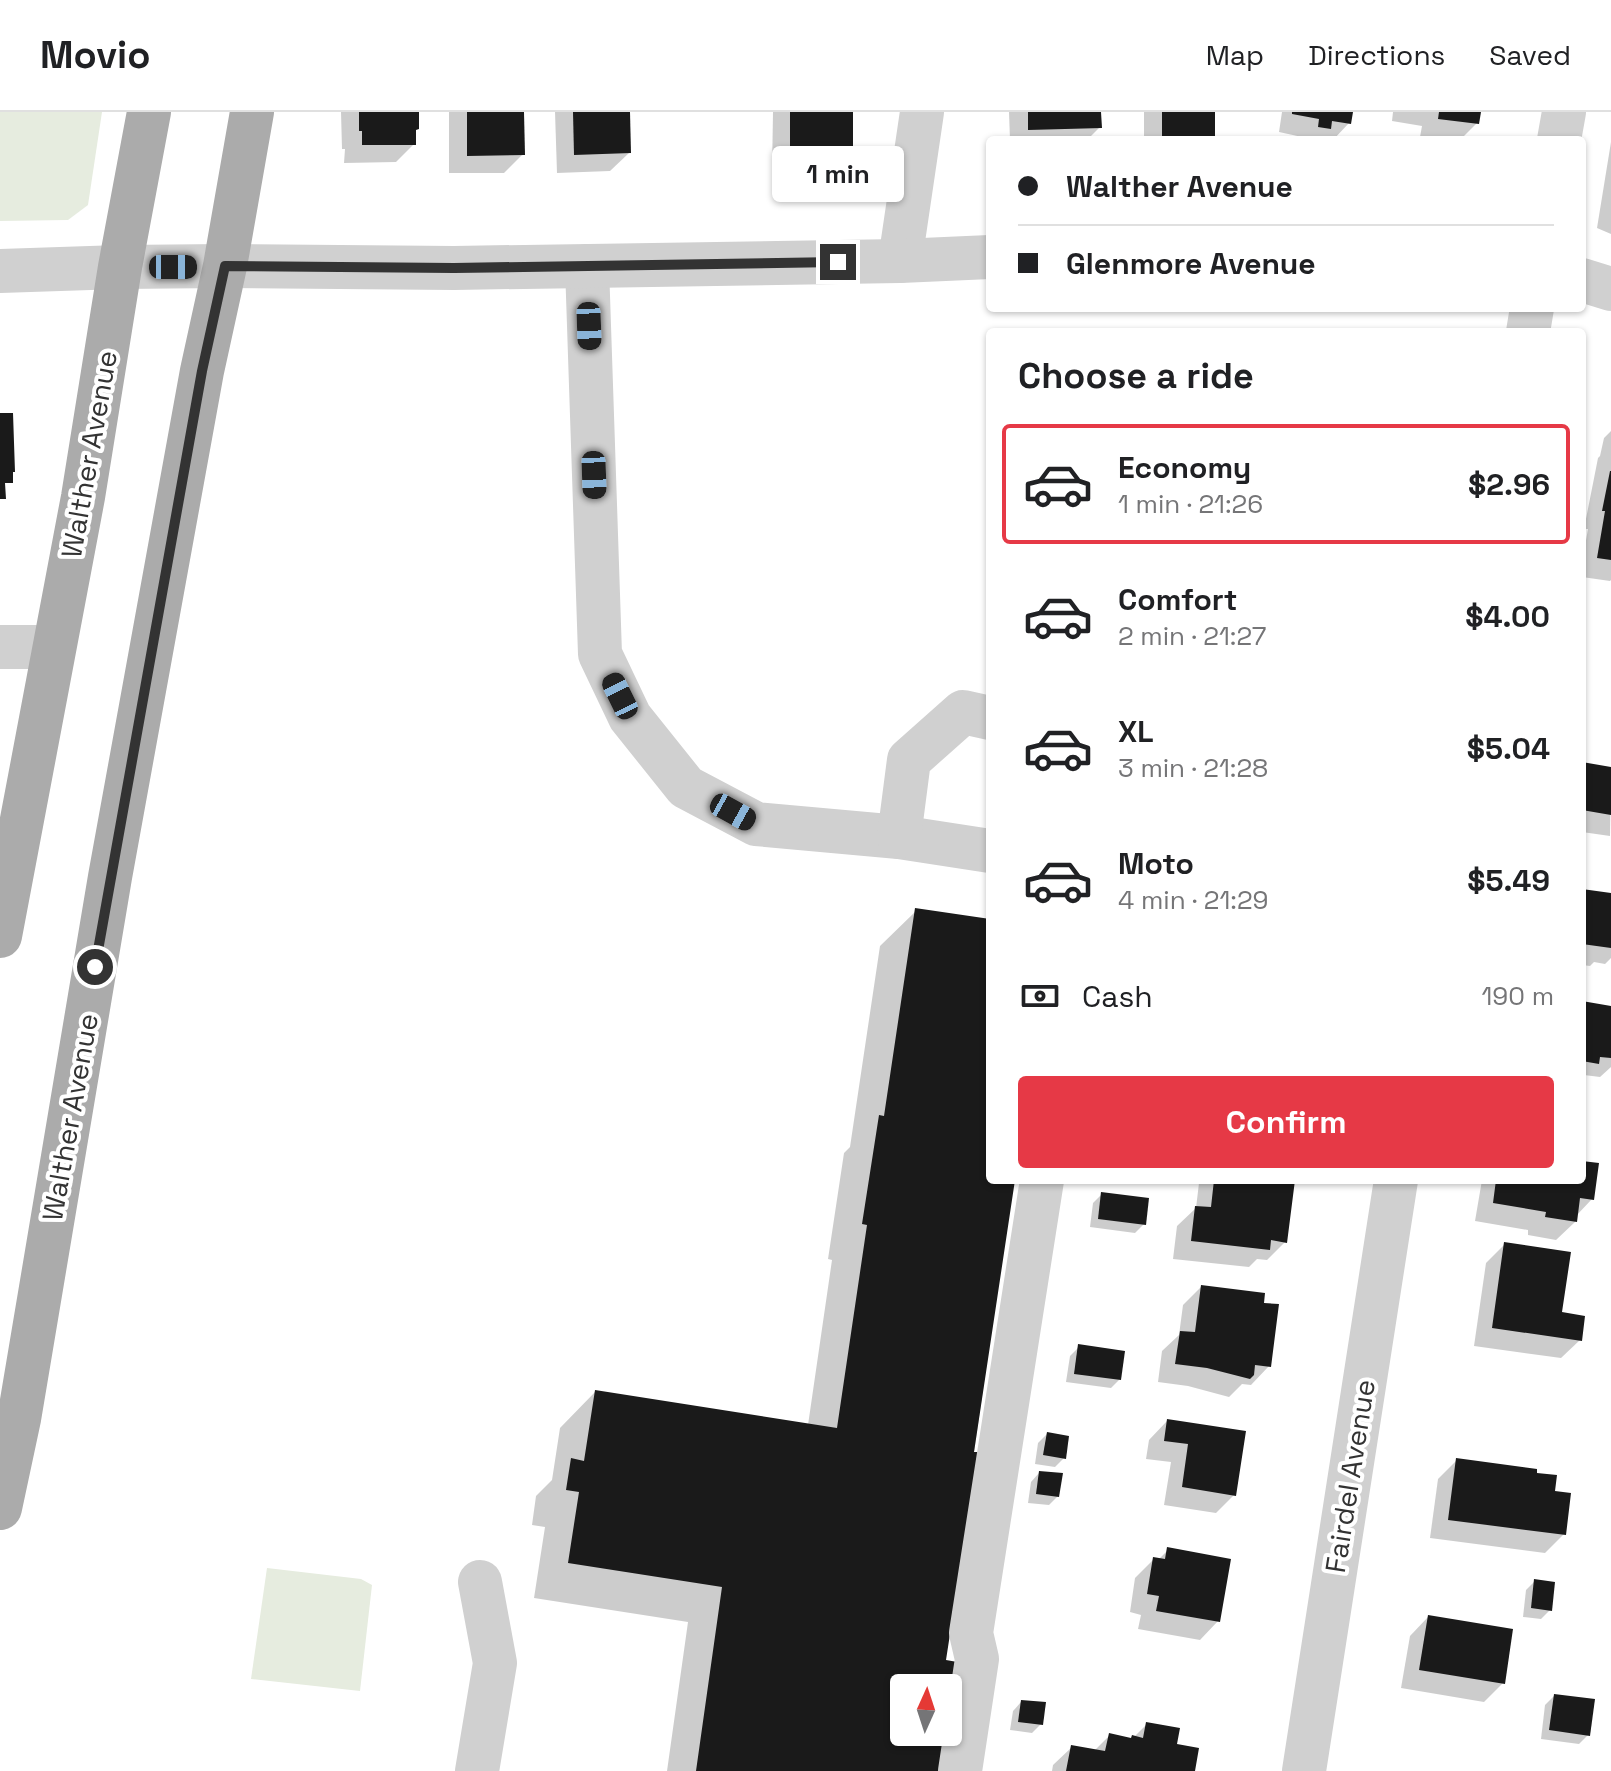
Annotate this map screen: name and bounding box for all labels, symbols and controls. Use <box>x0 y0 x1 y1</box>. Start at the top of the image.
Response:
text: Movio <box>40 31 150 79</box>
text: Map <box>1206 37 1264 73</box>
text: Directions <box>1308 37 1445 73</box>
text: Saved <box>1489 37 1571 73</box>
callout: 1 min <box>772 146 904 202</box>
text: 1 min <box>806 157 870 191</box>
text: Walther Avenue <box>1066 167 1293 206</box>
route end <box>820 244 856 280</box>
text: Glenmore Avenue <box>1066 244 1316 283</box>
car <box>149 255 197 279</box>
car <box>576 302 602 350</box>
street label: Walther Avenue <box>53 347 125 561</box>
text: Choose a ride <box>1018 353 1254 399</box>
icon: car <box>1022 448 1094 520</box>
text: Economy <box>1118 448 1251 487</box>
car <box>581 451 607 499</box>
text: $2.96 <box>1468 465 1550 504</box>
text: 1 min · 21:26 <box>1118 487 1263 521</box>
icon: car <box>1022 580 1094 652</box>
text: Comfort <box>1118 580 1237 619</box>
text: $4.00 <box>1465 597 1550 636</box>
text: 2 min · 21:27 <box>1118 619 1267 653</box>
car <box>599 669 641 723</box>
icon: car <box>1022 712 1094 784</box>
text: XL <box>1118 712 1154 751</box>
text: $5.04 <box>1467 729 1550 768</box>
text: 3 min · 21:28 <box>1118 751 1268 785</box>
car <box>706 790 760 834</box>
icon: car <box>1022 844 1094 916</box>
text: Moto <box>1118 844 1194 883</box>
text: $5.49 <box>1467 861 1550 900</box>
text: 4 min · 21:29 <box>1118 883 1268 917</box>
route start <box>77 949 113 985</box>
icon: cash <box>1018 974 1062 1018</box>
text: Cash <box>1082 977 1153 1016</box>
text: 190 m <box>1482 979 1554 1013</box>
street label: Walther Avenue <box>34 1010 106 1224</box>
button: Confirm <box>1018 1076 1554 1168</box>
street label: Fairdel Avenue <box>1317 1377 1383 1575</box>
north arrow <box>890 1674 962 1746</box>
map controls <box>890 1674 962 1746</box>

